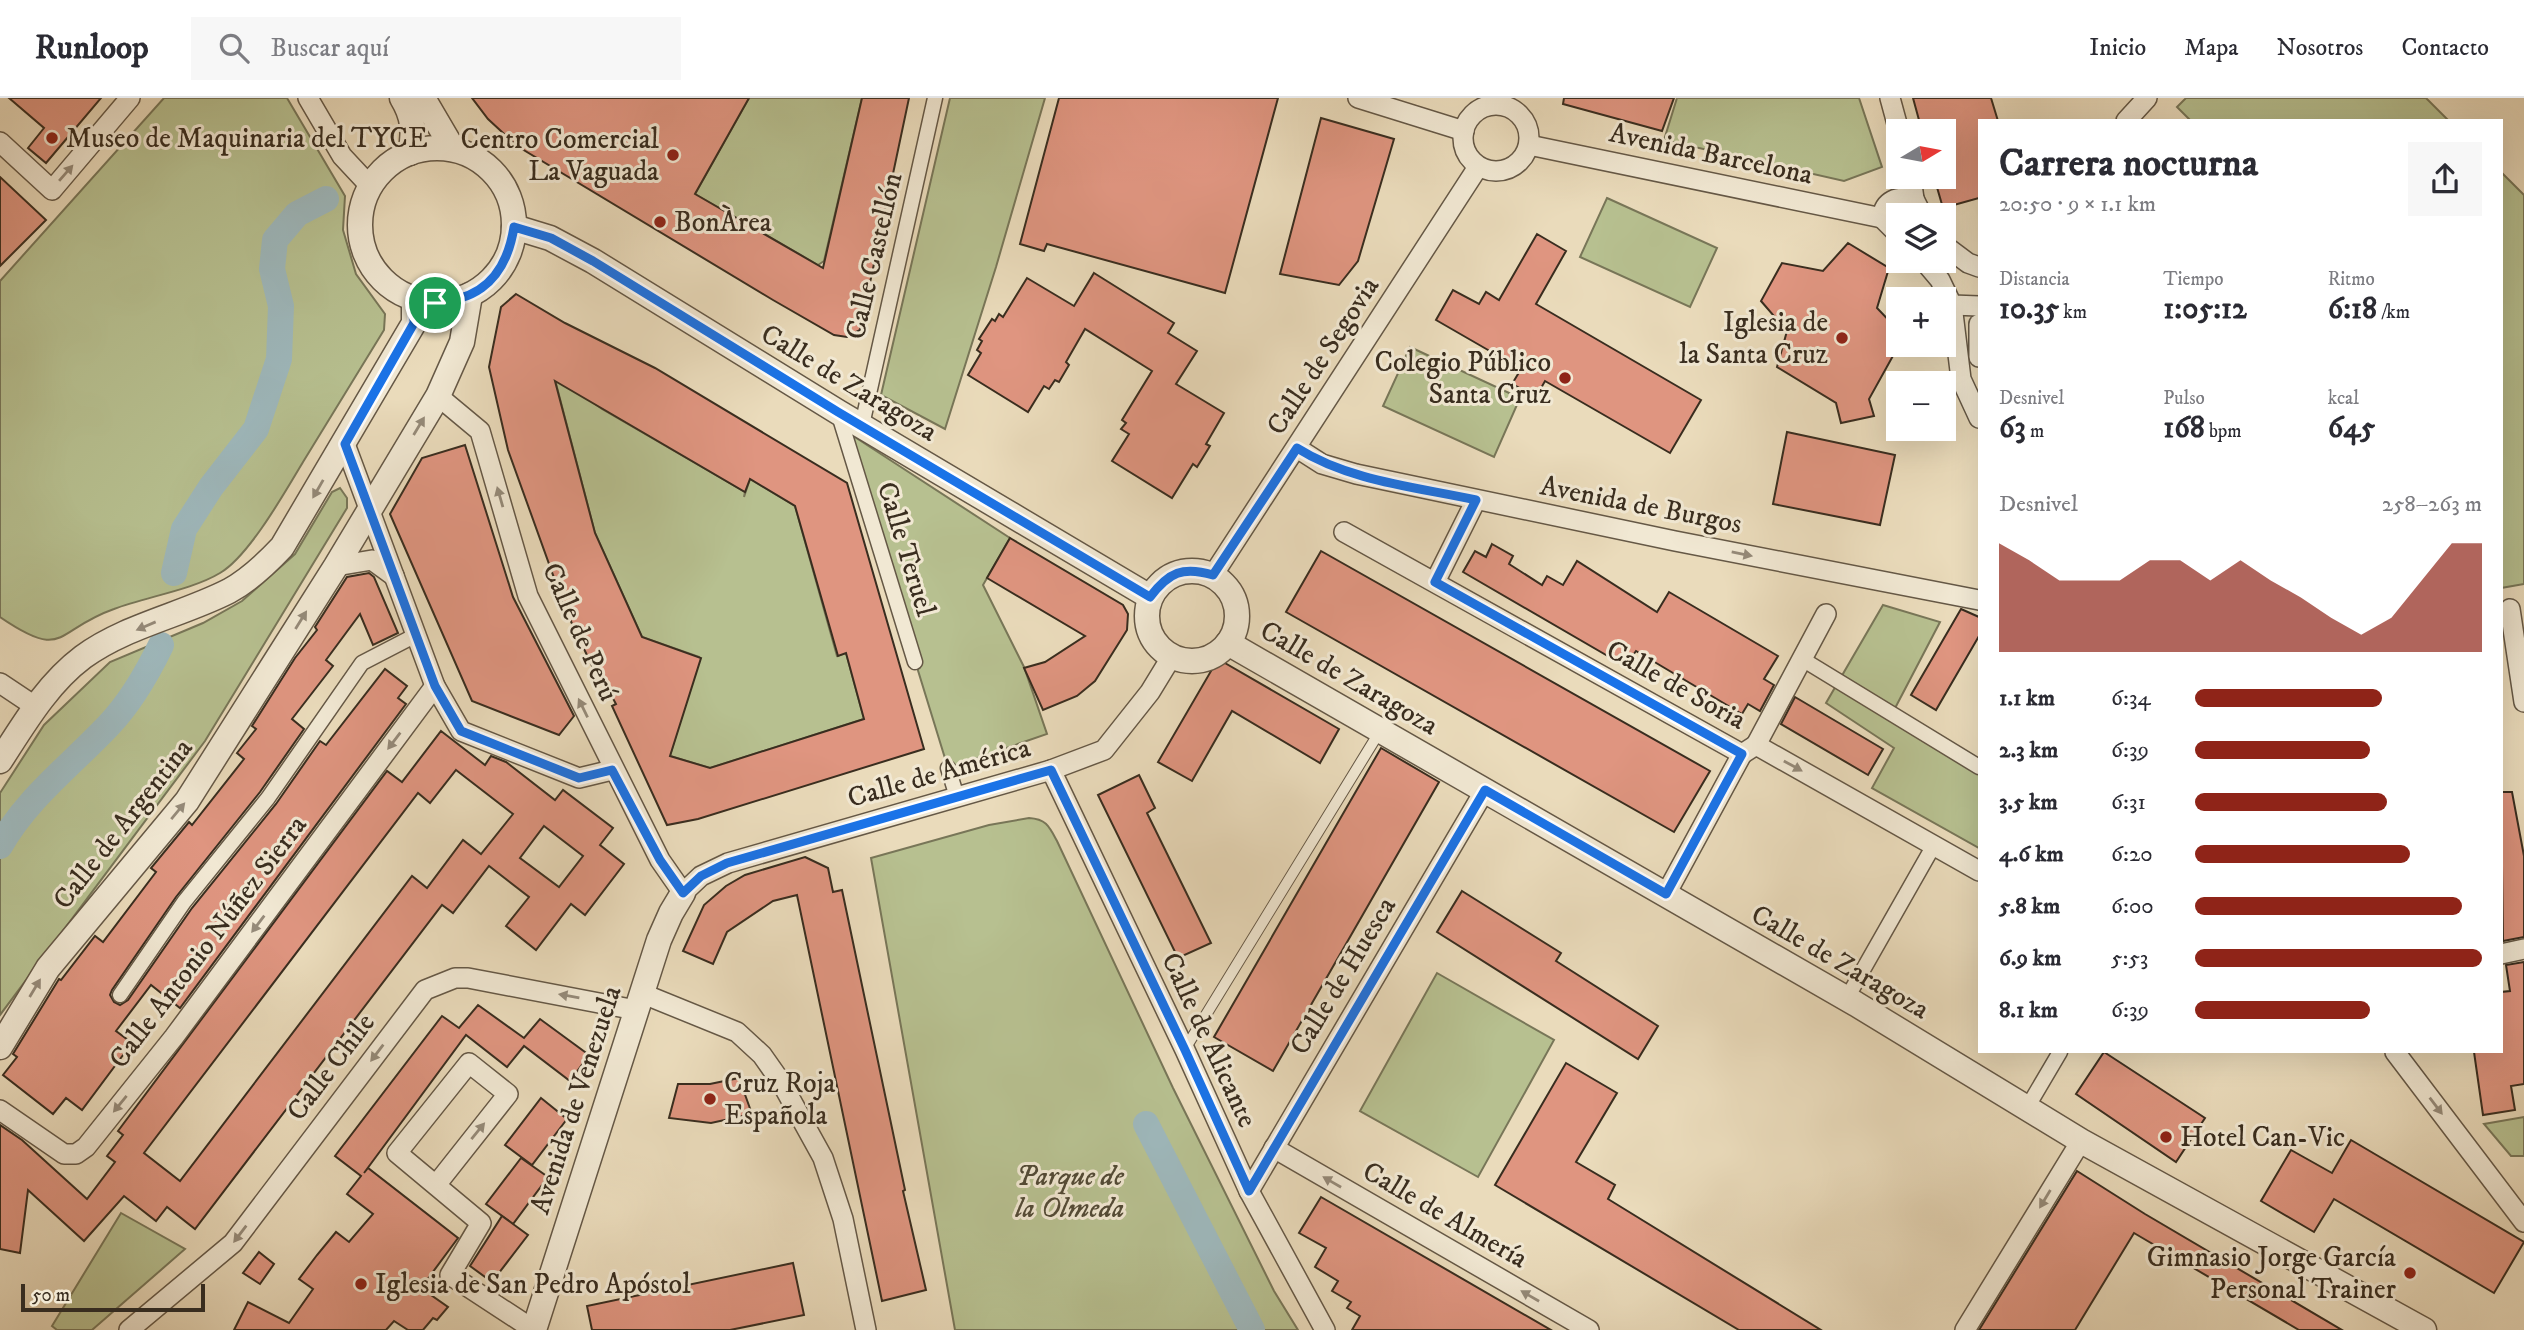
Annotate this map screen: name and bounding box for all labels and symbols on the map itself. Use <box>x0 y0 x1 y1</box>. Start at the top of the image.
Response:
street label: Avenida Barcelona <box>1606 115 1816 193</box>
north arrow <box>1886 119 1956 189</box>
place label: Museo de Maquinaria del TYCE <box>66 121 428 156</box>
place label: Centro Comercial La Vaguada <box>461 122 660 189</box>
marker: Museo de Maquinaria del TYCE <box>44 130 60 146</box>
marker: Centro Comercial La Vaguada <box>665 147 681 163</box>
one-way arrow <box>58 164 73 181</box>
street label: Calle Castellón <box>838 169 910 343</box>
place label: BonÀrea <box>674 204 772 240</box>
marker: BonÀrea <box>652 214 668 230</box>
street label: Calle de Segovia <box>1259 270 1387 442</box>
pin <box>405 273 465 333</box>
place label: Iglesia de la Santa Cruz <box>1679 305 1828 372</box>
street label: Calle de Zaragoza <box>754 317 944 450</box>
marker: Iglesia de la Santa Cruz <box>1834 330 1850 346</box>
place label: Colegio Público Santa Cruz <box>1374 345 1551 412</box>
marker: Colegio Público Santa Cruz <box>1557 370 1573 386</box>
one-way arrow <box>413 416 426 435</box>
street label: Avenida de Burgos <box>1537 468 1745 542</box>
street label: Calle Teruel <box>869 478 943 621</box>
one-way arrow <box>312 480 324 499</box>
one-way arrow <box>494 487 504 508</box>
one-way arrow <box>1731 549 1753 560</box>
street label: Calle de Perú <box>534 557 626 707</box>
one-way arrow <box>295 611 308 630</box>
street label: Calle de Zaragoza <box>1254 613 1444 743</box>
one-way arrow <box>136 620 156 632</box>
street label: Calle de Soria <box>1600 632 1752 738</box>
one-way arrow <box>577 698 588 718</box>
street label: Calle de América <box>844 730 1034 816</box>
street label: Calle de Argentina <box>45 732 201 916</box>
one-way arrow <box>387 732 401 750</box>
one-way arrow <box>1784 760 1803 772</box>
one-way arrow <box>170 803 185 820</box>
street label: Calle Antonio Núñez Sierra <box>101 809 315 1075</box>
street label: Calle de Huesca <box>1282 891 1404 1061</box>
street label: Calle de Zaragoza <box>1745 897 1935 1027</box>
one-way arrow <box>251 914 265 933</box>
street label: Calle de Alicante <box>1153 947 1265 1133</box>
one-way arrow <box>29 979 42 998</box>
street label: Avenida de Venezuela <box>523 981 629 1219</box>
one-way arrow <box>558 990 580 1001</box>
street label: Calle Chile <box>279 1006 383 1128</box>
one-way arrow <box>371 1044 385 1062</box>
place label: Cruz Roja Española <box>724 1066 835 1133</box>
marker: Cruz Roja Española <box>702 1091 718 1107</box>
one-way arrow <box>113 1095 128 1113</box>
one-way arrow <box>2429 1097 2443 1115</box>
place label: Hotel Can-Vic <box>2180 1120 2345 1155</box>
one-way arrow <box>471 1123 486 1141</box>
marker: Hotel Can-Vic <box>2158 1129 2174 1145</box>
street label: Calle de Almería <box>1356 1154 1534 1276</box>
park label: Parque de la Olmeda <box>1015 1159 1125 1226</box>
one-way arrow <box>1323 1176 1342 1188</box>
one-way arrow <box>2039 1190 2051 1209</box>
one-way arrow <box>233 1225 247 1243</box>
place label: Gimnasio Jorge García Personal Trainer <box>2147 1240 2397 1307</box>
marker: Gimnasio Jorge García Personal Trainer <box>2402 1265 2418 1281</box>
place label: Iglesia de San Pedro Apóstol <box>375 1267 691 1302</box>
marker: Iglesia de San Pedro Apóstol <box>353 1276 369 1292</box>
scale bar <box>21 1281 205 1313</box>
one-way arrow <box>1520 1290 1539 1302</box>

